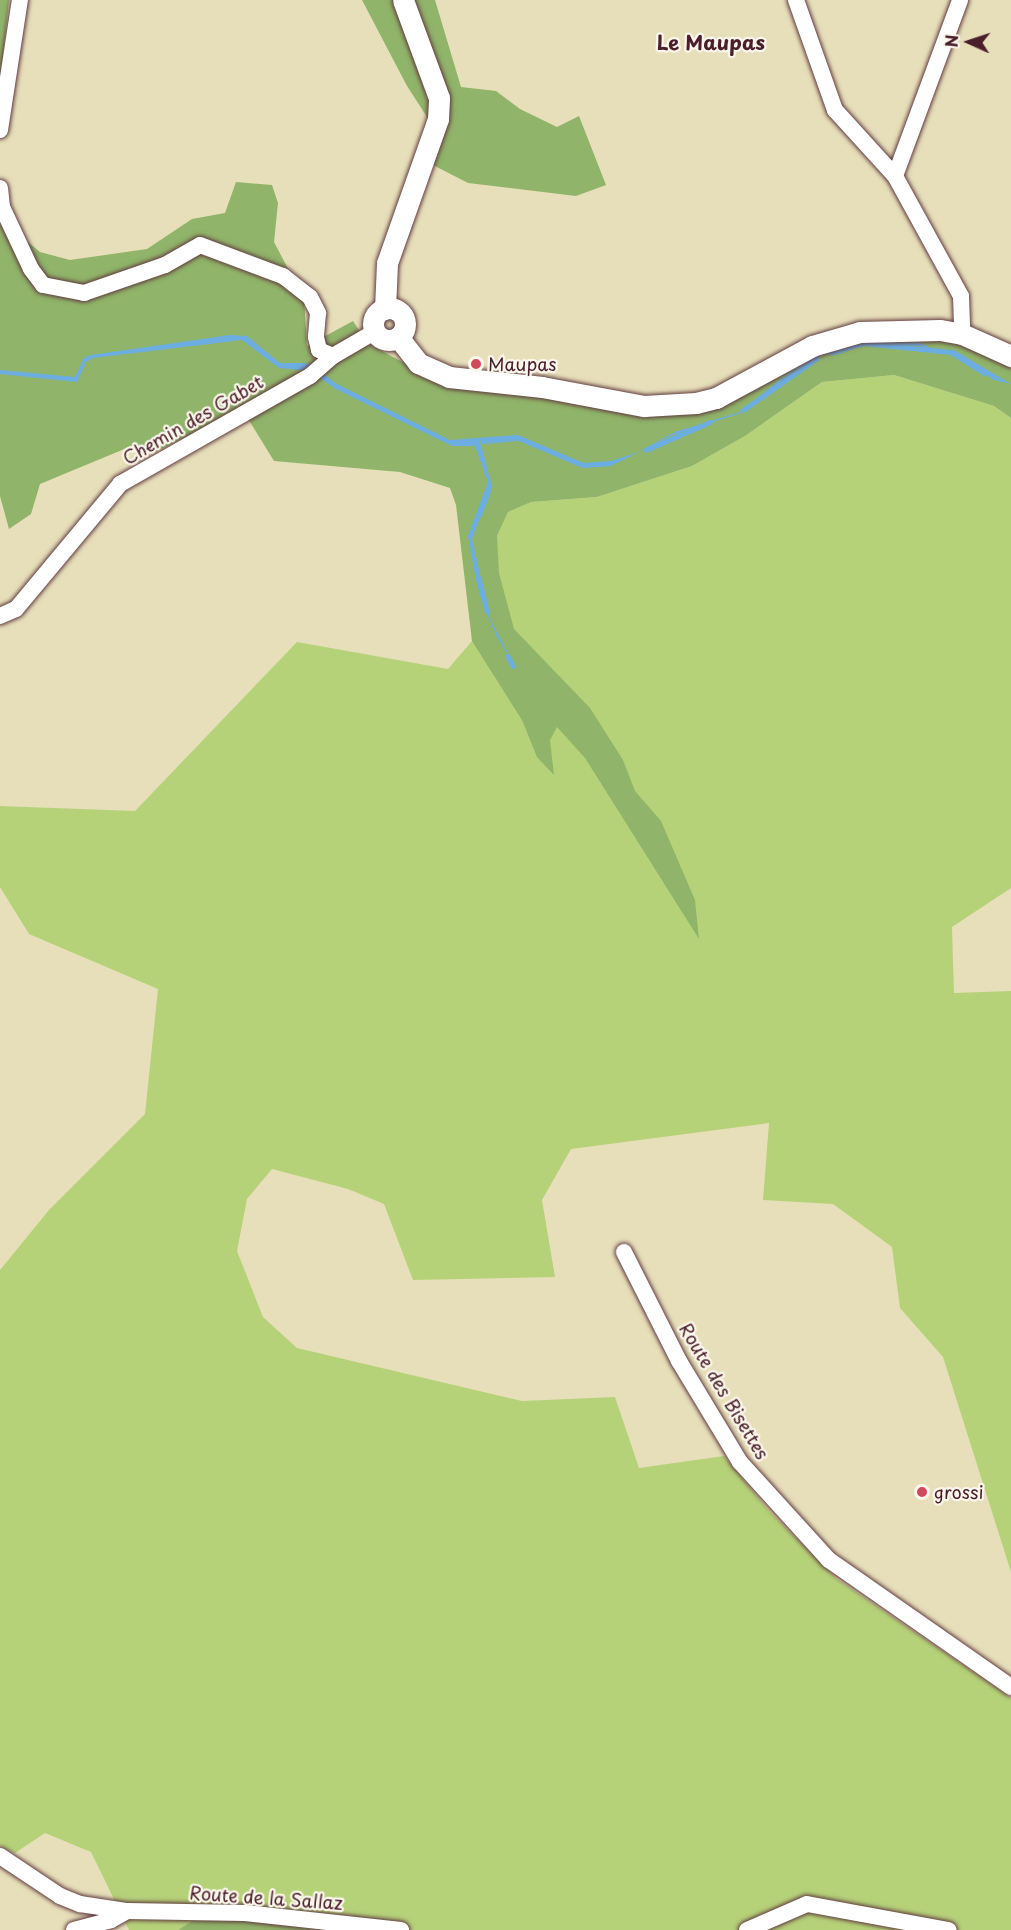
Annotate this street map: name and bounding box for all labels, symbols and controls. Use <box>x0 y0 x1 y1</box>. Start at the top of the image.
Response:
north arrow <box>939 12 999 72</box>
district label: Le Maupas <box>657 30 765 54</box>
text: N <box>939 34 963 48</box>
place label: Maupas <box>488 353 556 375</box>
marker: Maupas <box>469 357 483 371</box>
street label: Chemin des Gabet <box>118 371 268 469</box>
street label: Route des Bisettes <box>675 1319 773 1463</box>
place label: grossi <box>934 1481 983 1503</box>
marker: grossi <box>915 1485 929 1499</box>
street label: Route de la Sallaz <box>188 1882 344 1914</box>

